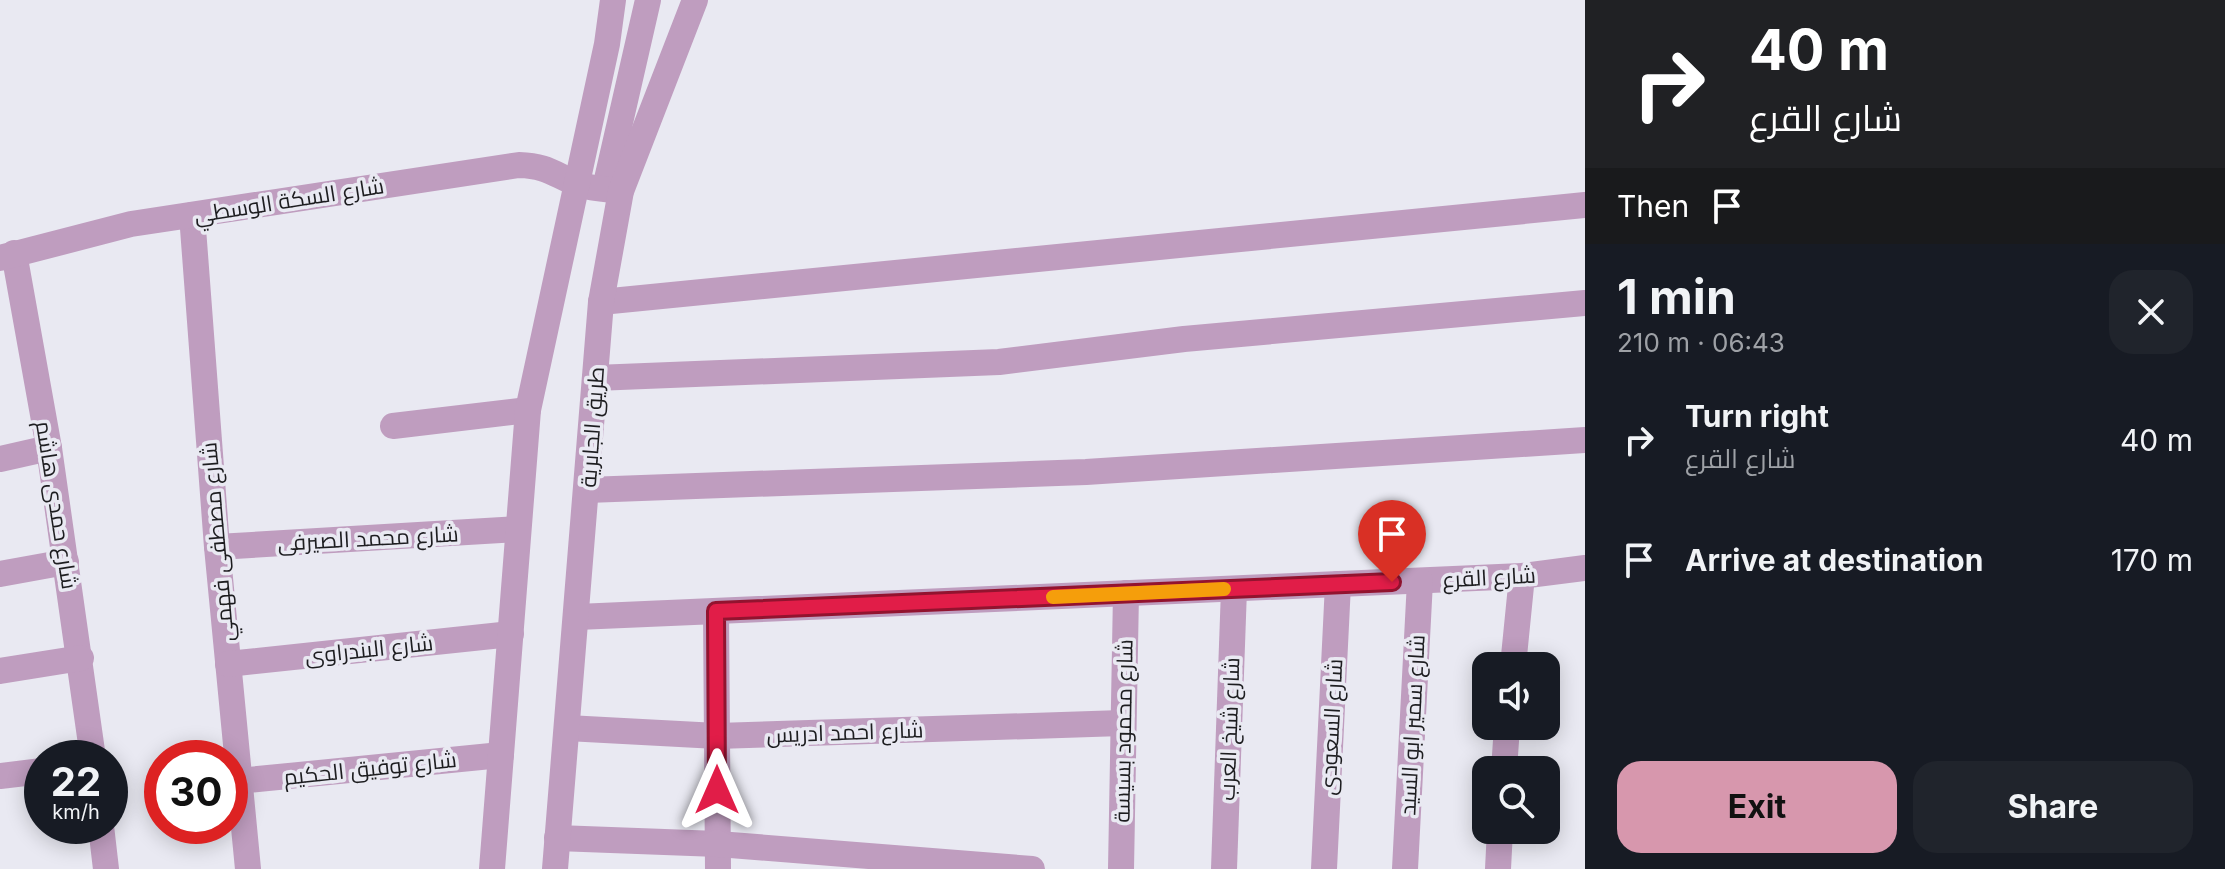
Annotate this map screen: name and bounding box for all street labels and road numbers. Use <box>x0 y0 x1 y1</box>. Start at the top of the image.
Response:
street label: شارع السكة الوسطي <box>192 172 386 232</box>
street label: طريق الجابرية <box>575 366 610 488</box>
street label: شارع حمدى هاشم <box>28 419 83 592</box>
street label: شارع مصطفى فهمي <box>195 441 243 643</box>
street label: شارع محمد الصيرفى <box>277 520 459 558</box>
street label: شارع القرع <box>1442 562 1537 594</box>
street label: شارع البندراوى <box>304 629 435 671</box>
street label: شارع سمير ابو السيد <box>1394 634 1432 816</box>
street label: شارع محمود بسيسة <box>1108 639 1140 823</box>
street label: شارع شيخ العرب <box>1214 657 1246 801</box>
street label: شارع السعودى <box>1314 658 1350 796</box>
street label: شارع احمد ادريس <box>766 716 924 750</box>
street label: شارع توفيق الحكيم <box>282 746 458 793</box>

